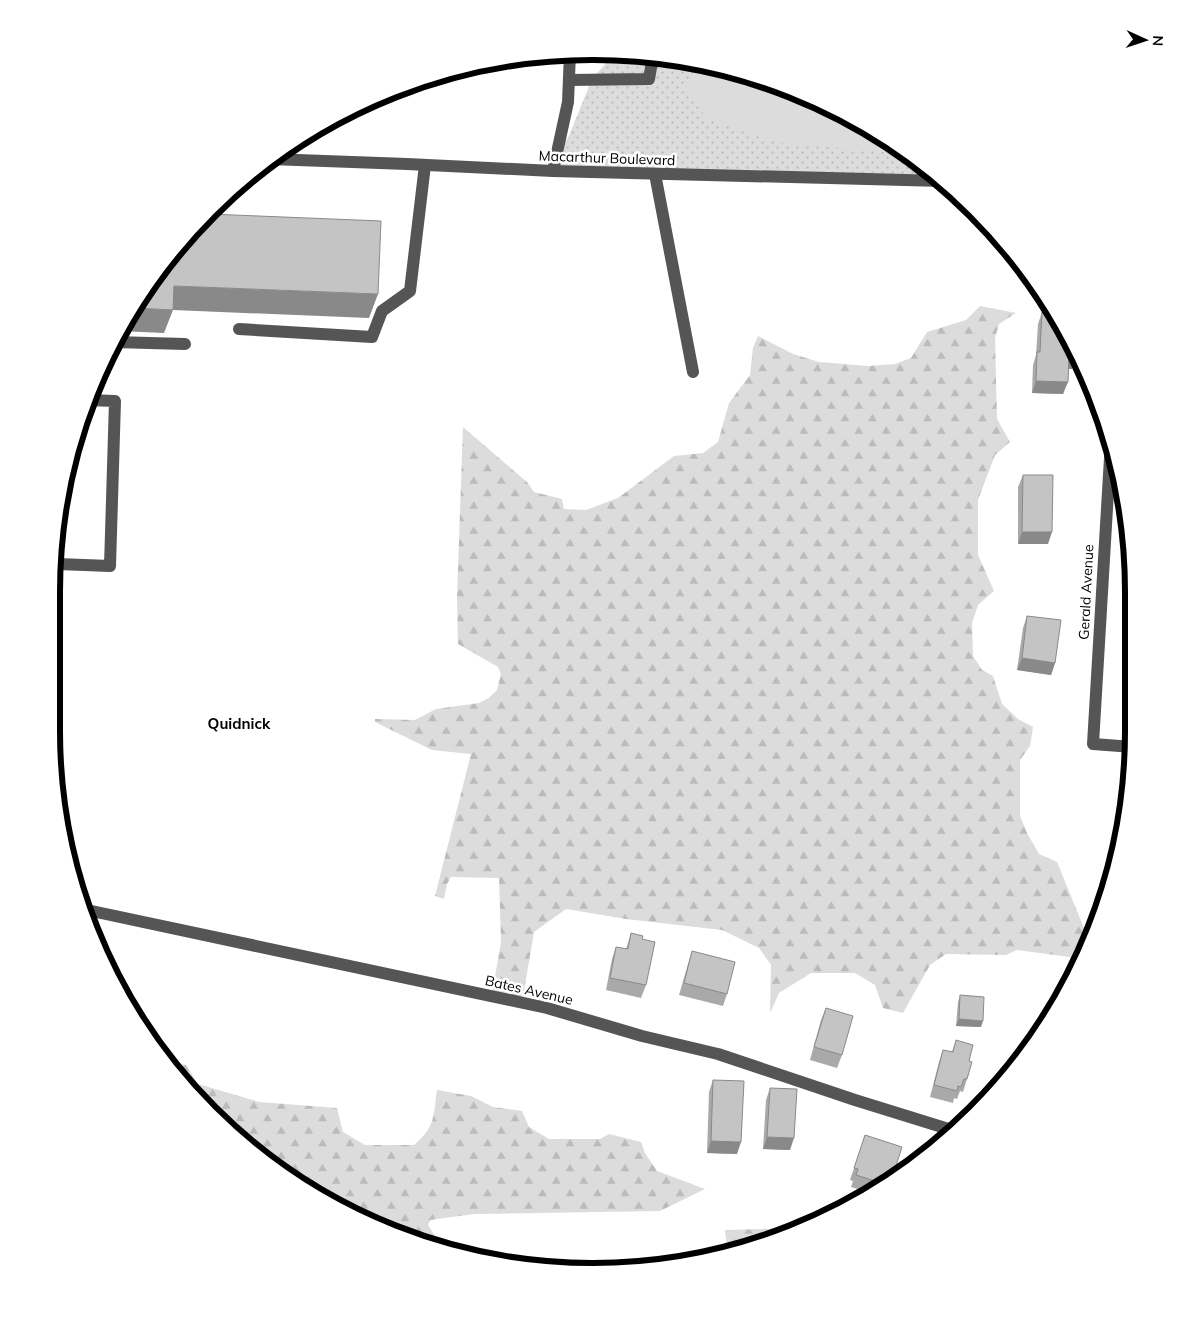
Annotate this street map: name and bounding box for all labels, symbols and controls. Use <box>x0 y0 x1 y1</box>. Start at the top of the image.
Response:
north arrow <box>1120 15 1170 65</box>
text: N <box>1149 35 1167 46</box>
street label: Macarthur Boulevard <box>538 147 676 169</box>
street label: Gerald Avenue <box>1075 544 1097 640</box>
district label: Quidnick <box>208 714 271 733</box>
street label: Bates Avenue <box>483 971 575 1009</box>

